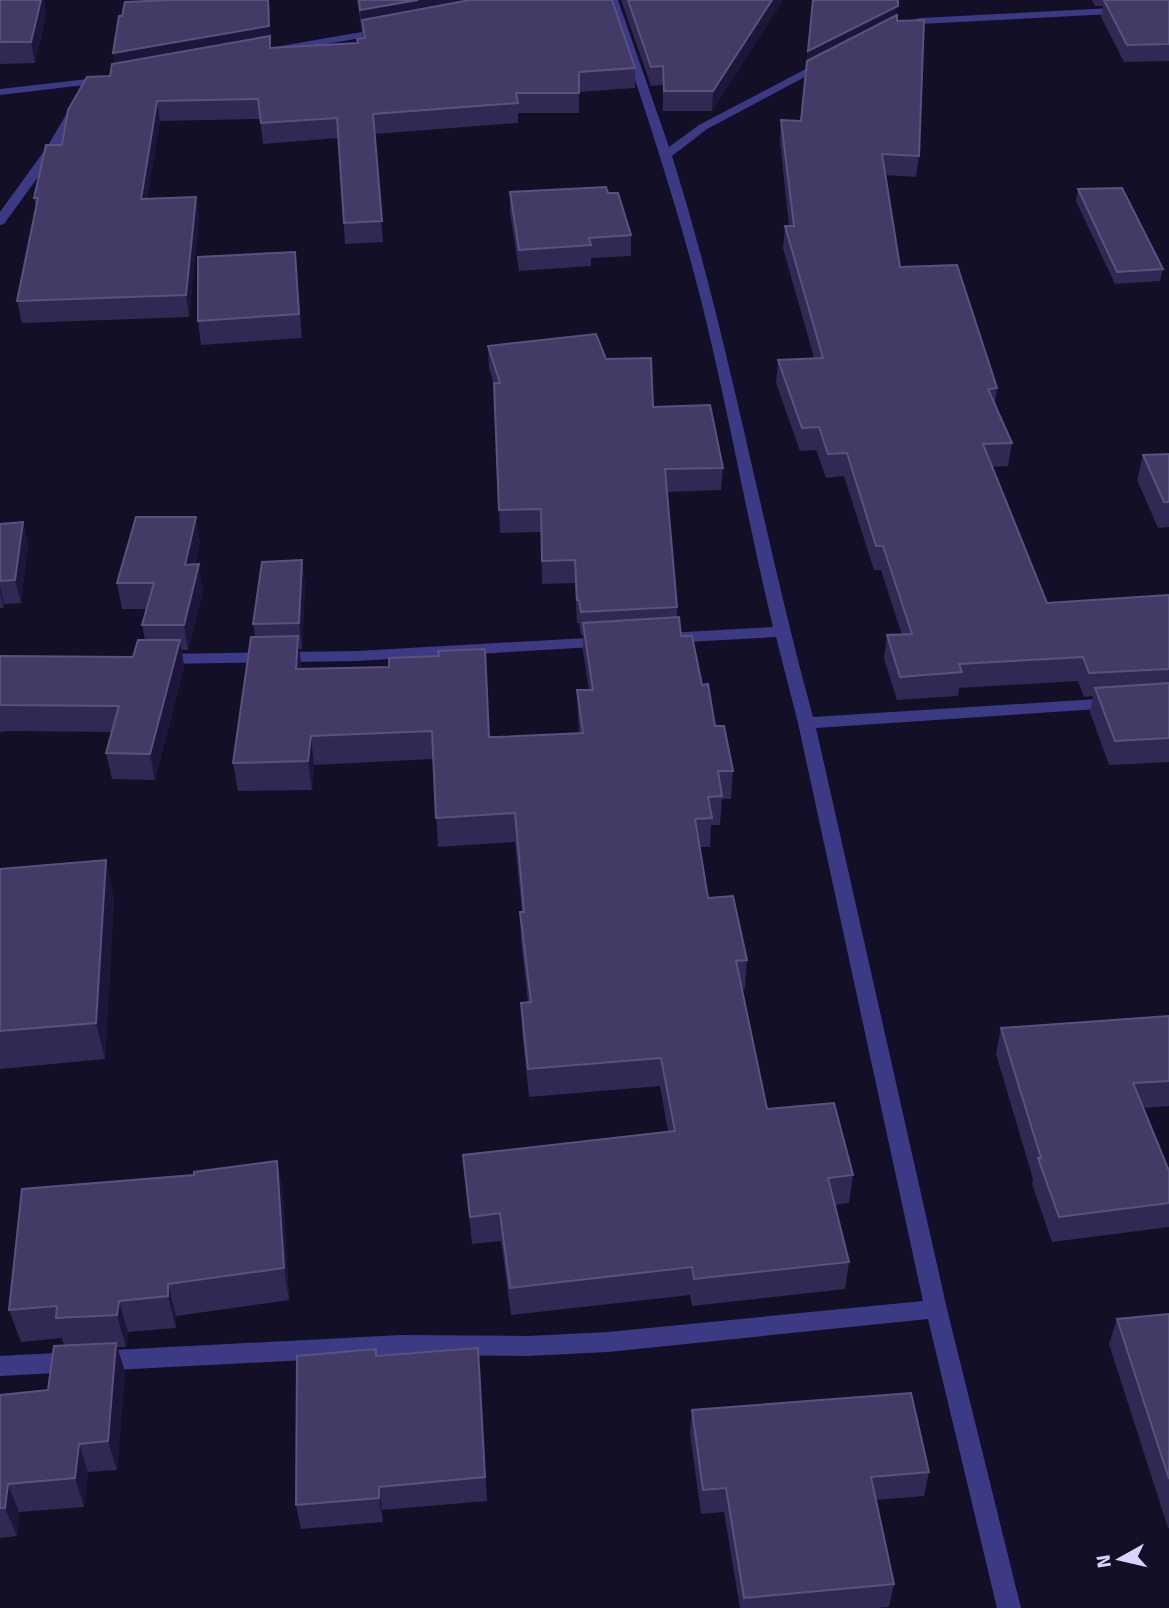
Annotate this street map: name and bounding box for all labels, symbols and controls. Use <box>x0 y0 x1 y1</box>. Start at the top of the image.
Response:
north arrow <box>1085 1524 1155 1594</box>
text: N <box>1091 1553 1117 1569</box>

